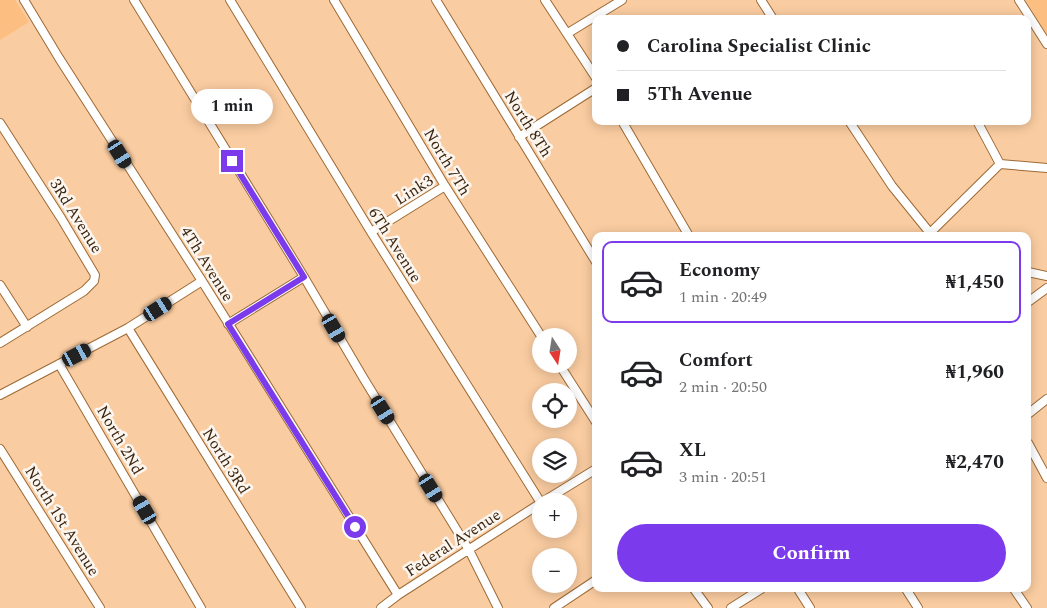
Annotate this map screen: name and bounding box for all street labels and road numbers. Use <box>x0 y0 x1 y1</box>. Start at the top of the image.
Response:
street label: North 8Th <box>498 86 558 162</box>
street label: North 7Th <box>417 124 477 200</box>
street label: Link3 <box>390 169 438 211</box>
street label: 3Rd Avenue <box>43 174 109 258</box>
street label: 6Th Avenue <box>362 203 428 287</box>
street label: 4Th Avenue <box>174 222 240 306</box>
street label: North 2Nd <box>90 401 150 479</box>
street label: North 3Rd <box>196 423 256 499</box>
street label: North 1St Avenue <box>18 461 106 581</box>
street label: Federal Avenue <box>401 503 505 583</box>

